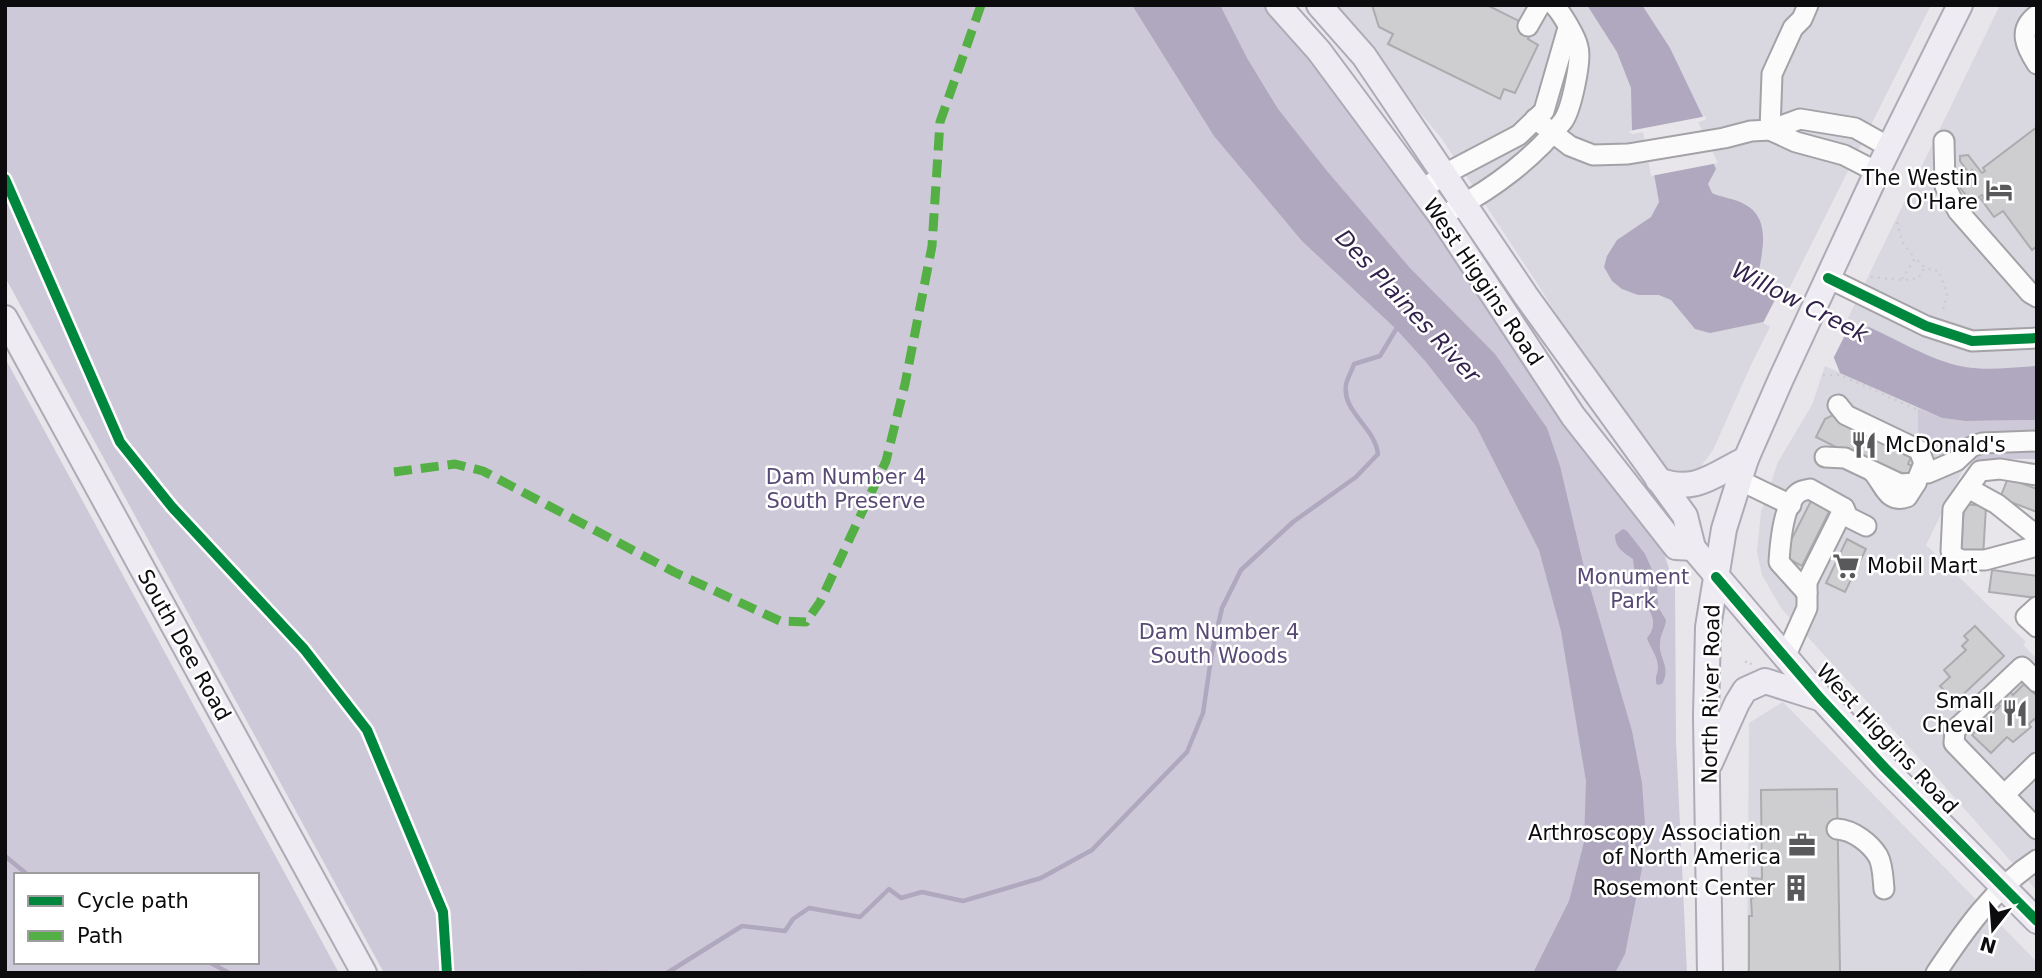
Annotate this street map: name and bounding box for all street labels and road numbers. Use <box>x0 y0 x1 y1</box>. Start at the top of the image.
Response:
street label: West Higgins Road <box>1418 194 1548 370</box>
street label: South Dee Road <box>133 565 235 725</box>
street label: North River Road <box>1697 604 1725 784</box>
street label: West Higgins Road <box>1811 659 1963 819</box>

